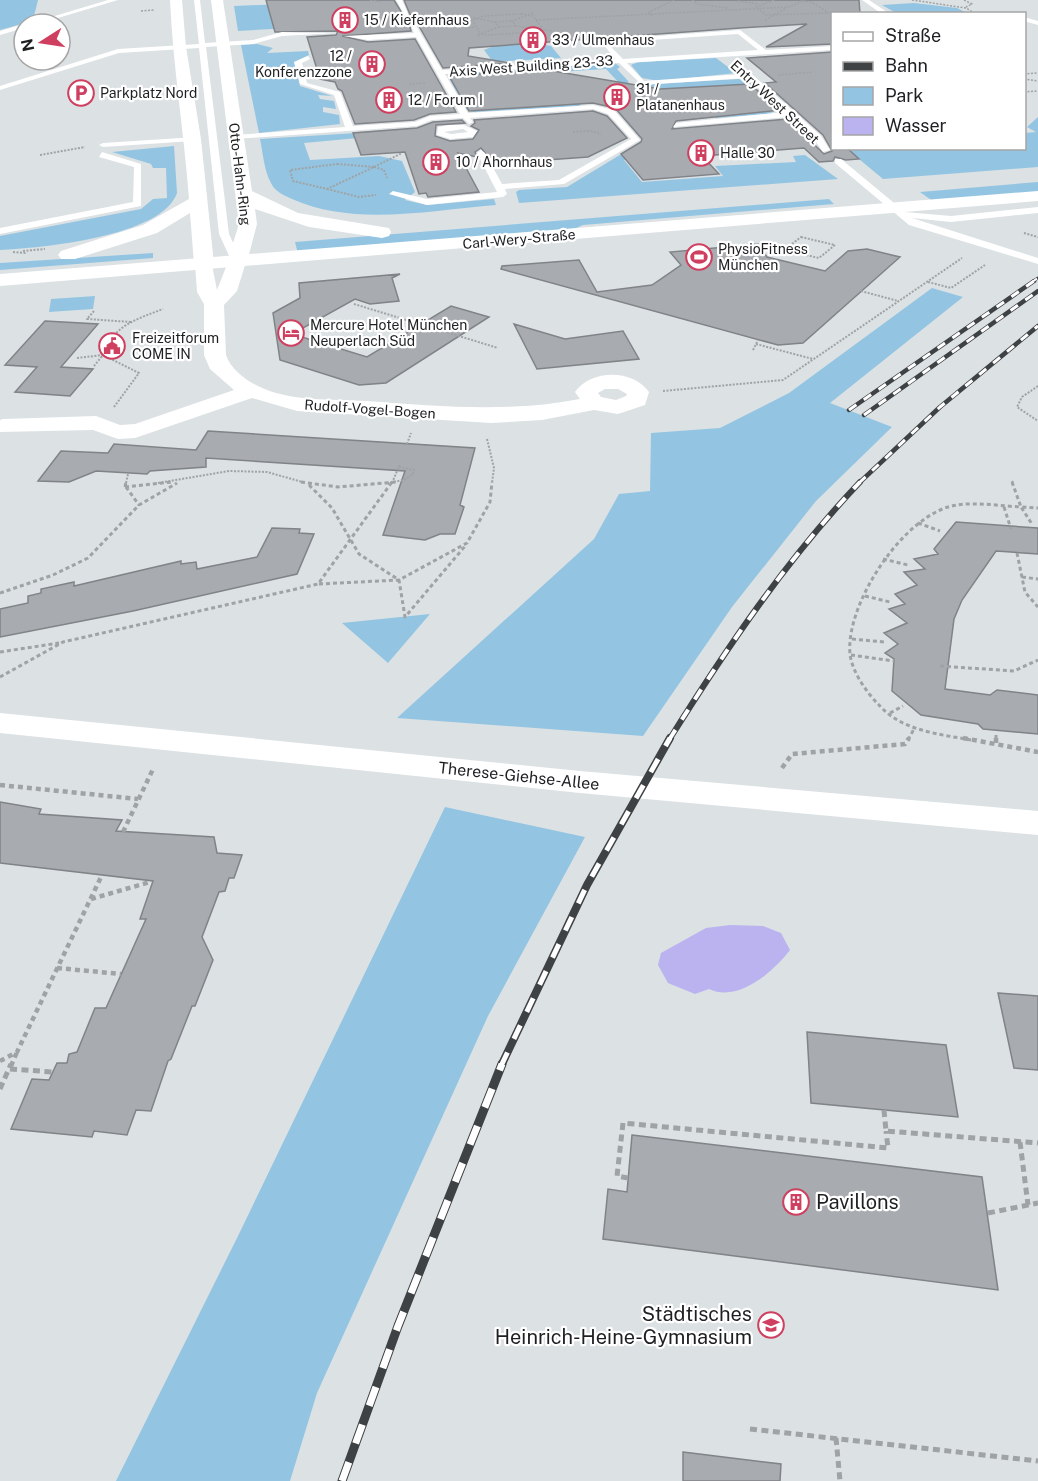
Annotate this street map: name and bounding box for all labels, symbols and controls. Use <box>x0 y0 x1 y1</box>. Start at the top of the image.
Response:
building icon: 15 / Kiefernhaus <box>330 5 360 35</box>
north arrow <box>12 12 72 72</box>
place label: 15 / Kiefernhaus <box>364 12 469 28</box>
legend <box>831 12 1026 150</box>
building icon: 33 / Ulmenhaus <box>518 25 548 55</box>
text: Straße <box>885 25 941 46</box>
place label: 33 / Ulmenhaus <box>552 32 654 48</box>
text: N <box>17 37 38 53</box>
place label: 12 / Konferenzzone <box>255 48 352 80</box>
building icon: 12 / Konferenzzone <box>357 49 387 79</box>
street label: Axis West Building 23-33 <box>448 52 614 80</box>
text: Bahn <box>885 55 928 76</box>
street label: Entry West Street <box>727 57 823 147</box>
parking icon: Parkplatz Nord <box>66 78 96 108</box>
place label: 31 / Platanenhaus <box>636 81 725 113</box>
building icon: 31 / Platanenhaus <box>602 82 632 112</box>
place label: Parkplatz Nord <box>100 85 197 101</box>
building icon: 12 / Forum I <box>374 85 404 115</box>
text: Park <box>885 85 923 106</box>
place label: 12 / Forum I <box>408 92 483 108</box>
text: Wasser <box>885 115 947 136</box>
street label: Otto-Hahn-Ring <box>226 122 254 226</box>
building icon: Halle 30 <box>686 138 716 168</box>
place label: Halle 30 <box>720 145 775 161</box>
building icon: 10 / Ahornhaus <box>421 147 451 177</box>
place label: 10 / Ahornhaus <box>456 154 552 170</box>
street label: Carl-Wery-Straße <box>462 226 576 252</box>
place label: PhysioFitness München <box>718 241 808 273</box>
sports icon: PhysioFitness München <box>684 242 714 272</box>
place label: Mercure Hotel München Neuperlach Süd <box>310 317 467 349</box>
hotel icon: Mercure Hotel München Neuperlach Süd <box>276 318 306 348</box>
place label: Freizeitforum COME IN <box>132 330 219 362</box>
public building icon: Freizeitforum COME IN <box>97 331 127 361</box>
street label: Rudolf-Vogel-Bogen <box>304 396 436 422</box>
street label: Therese-Giehse-Allee <box>438 758 600 794</box>
building icon: Pavillons <box>781 1187 811 1217</box>
place label: Pavillons <box>816 1190 899 1214</box>
place label: Städtisches Heinrich-Heine-Gymnasium <box>495 1302 752 1349</box>
school or university icon: Städtisches Heinrich-Heine-Gymnasium <box>756 1310 786 1340</box>

